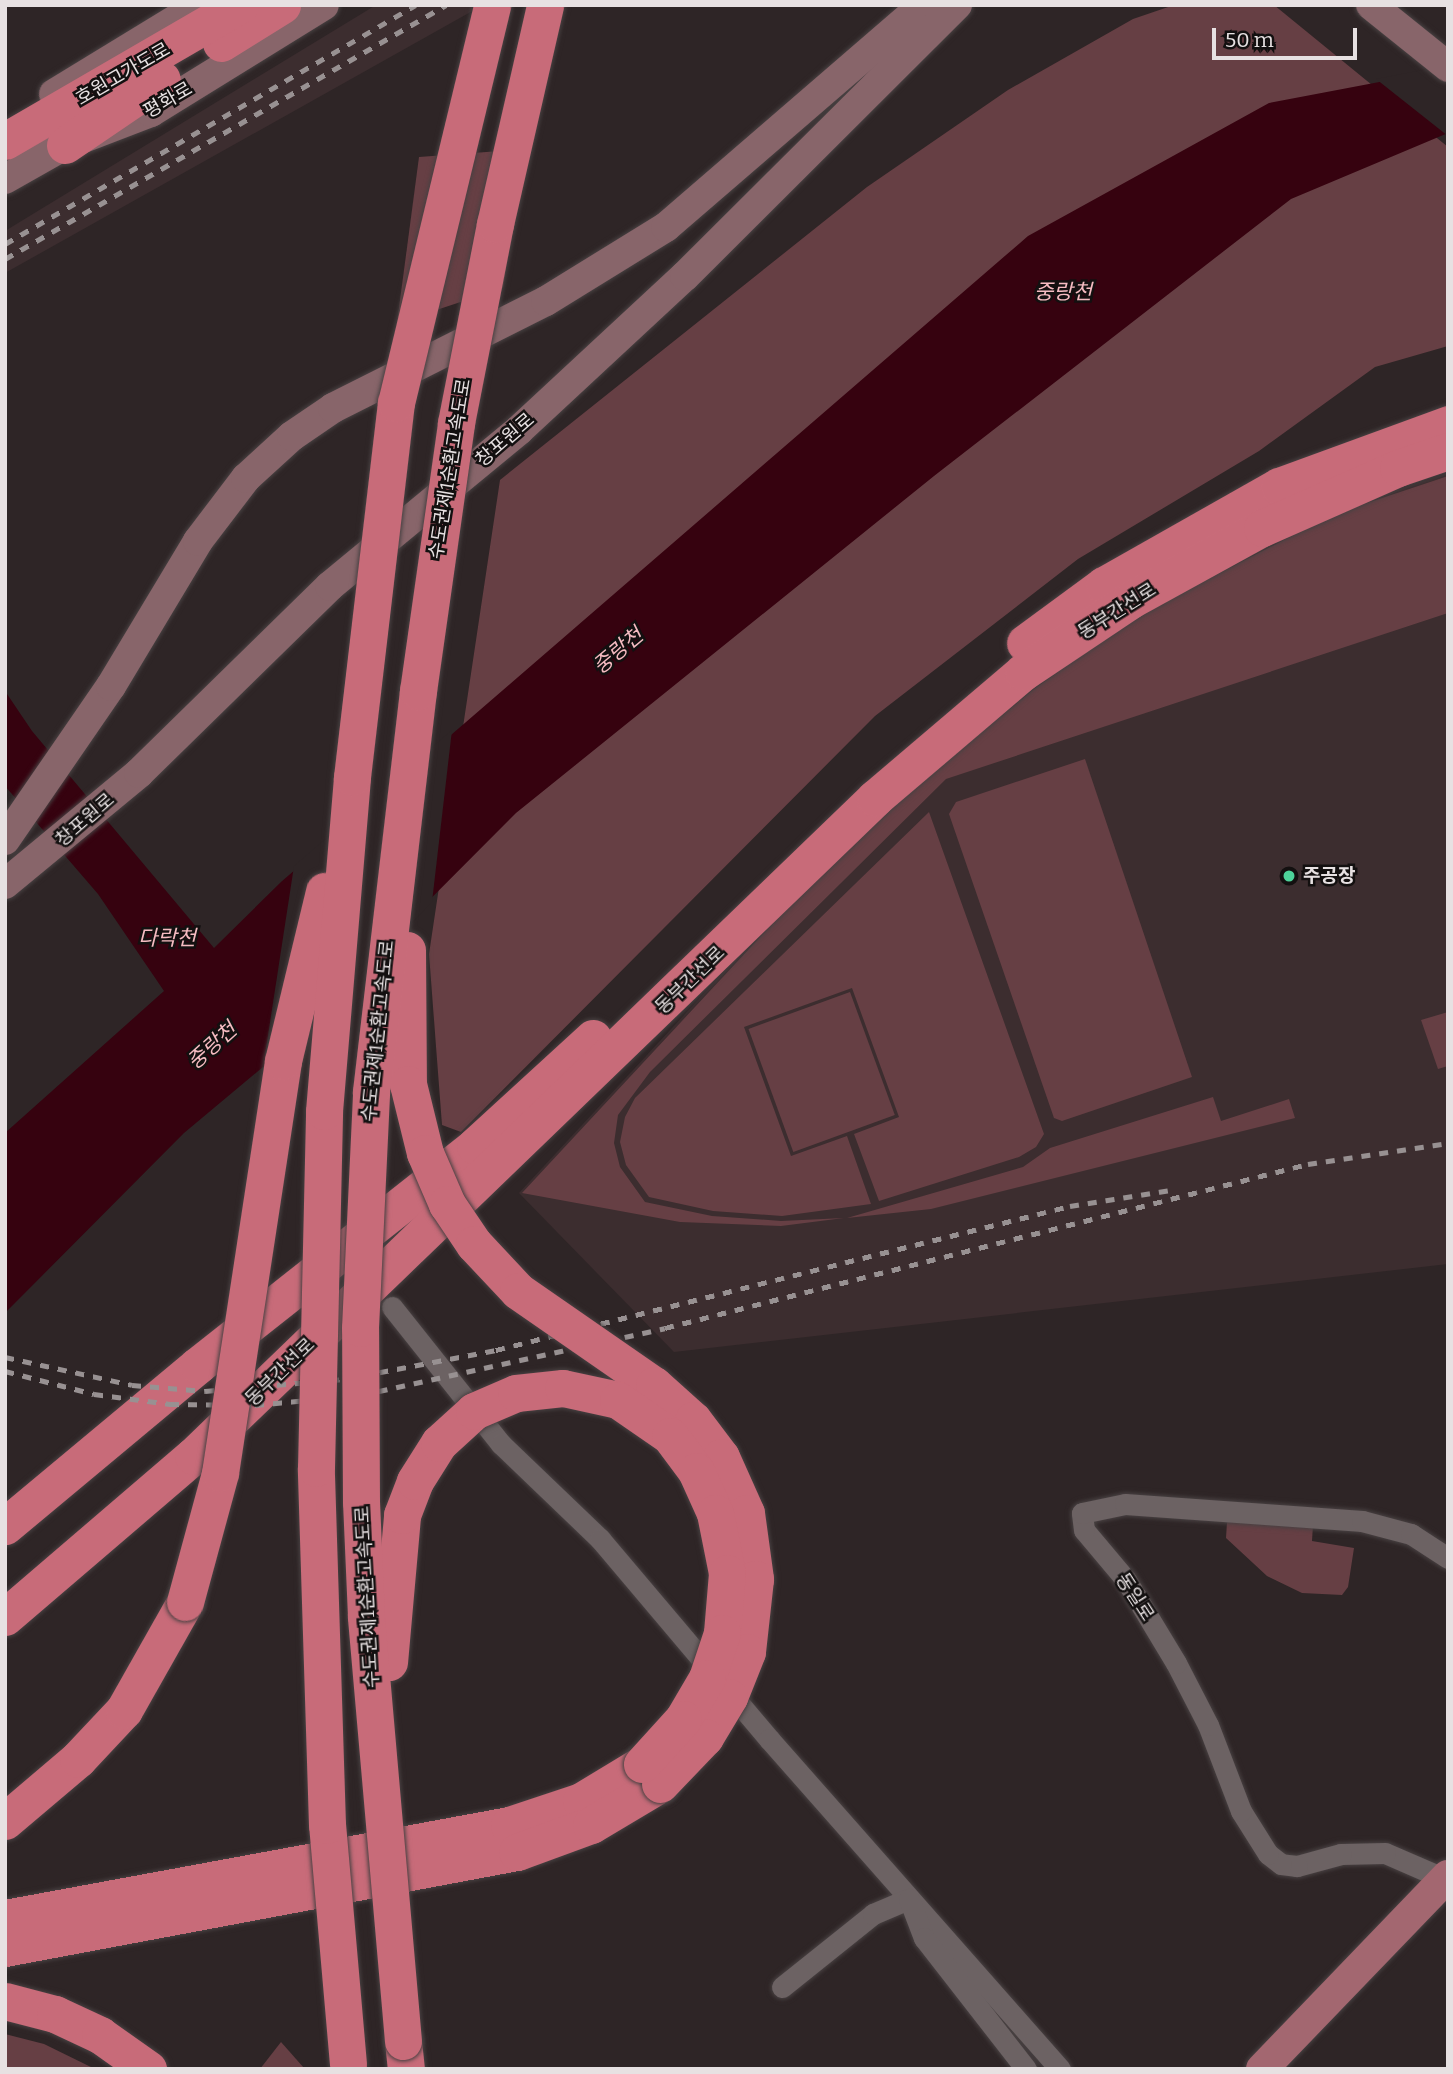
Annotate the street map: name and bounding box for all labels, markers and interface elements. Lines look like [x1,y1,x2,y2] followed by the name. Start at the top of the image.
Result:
[1215,14,1360,58] scale bar
[1225,27,1274,53] text: 50 m
[72,38,174,110] street label: 호원고가도로
[140,77,196,123] street label: 평화로
[1034,279,1092,305] water label: 중랑천
[424,377,476,561] street label: 수도권제1순환고속도로
[471,408,539,472] street label: 창포원로
[1074,578,1160,644] street label: 동부간선로
[588,623,648,679] water label: 중랑천
[51,788,119,852] street label: 창포원로
[1303,865,1355,887] place label: 주공장
[1281,868,1297,884] marker: 주공장
[138,925,196,951] water label: 다락천
[357,939,399,1123] street label: 수도권제1순환고속도로
[651,941,729,1019] street label: 동부간선로
[182,1017,242,1075] water label: 중랑천
[241,1333,319,1411] street label: 동부간선로
[351,1505,383,1689] street label: 수도권제1순환고속도로
[1111,1569,1159,1625] street label: 동일로

